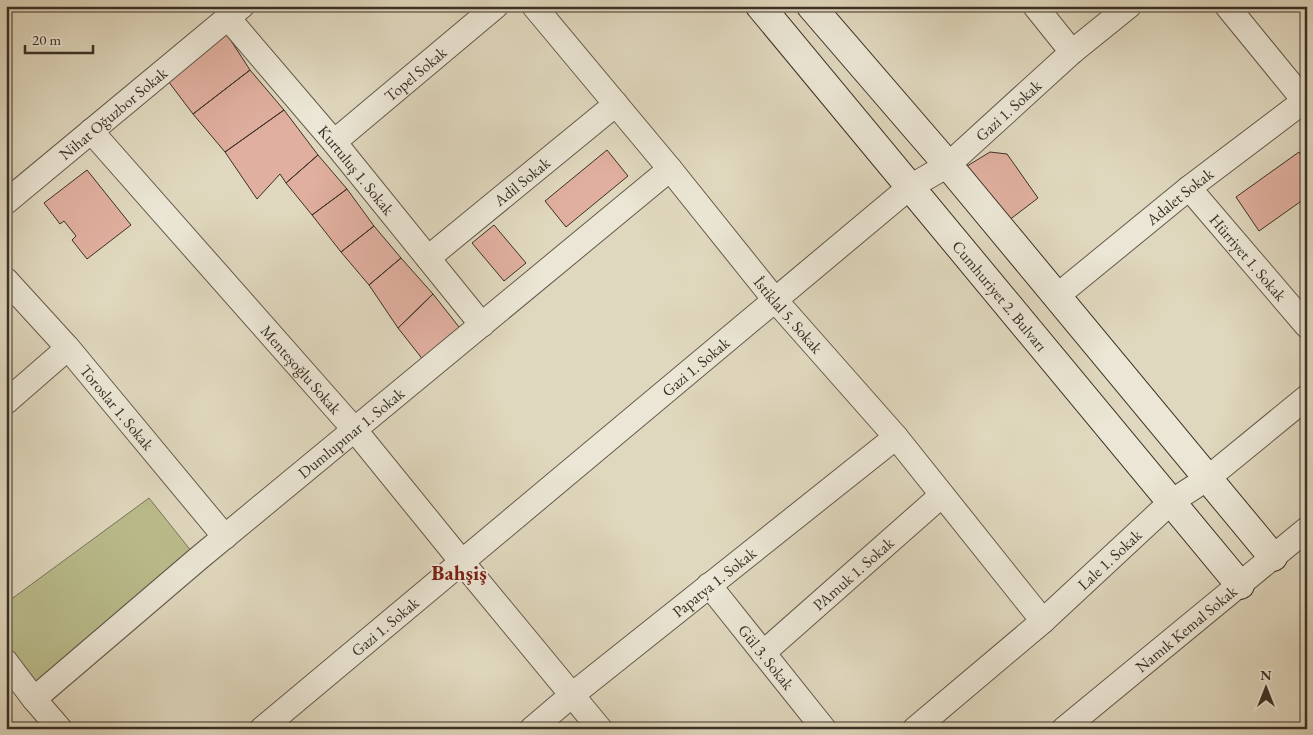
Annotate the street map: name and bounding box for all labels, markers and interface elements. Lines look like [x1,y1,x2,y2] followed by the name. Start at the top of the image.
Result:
[25,22,92,54] scale bar
[32,30,61,49] text: 20 m
[380,41,451,106] street label: Topel Sokak
[55,62,172,164] street label: Nihat Oğuzbor Sokak
[971,75,1046,146] street label: Gazi 1. Sokak
[314,121,400,220] street label: Kurtuluş 1. Sokak
[488,152,554,211] street label: Adil Sokak
[1141,163,1218,230] street label: Adalet Sokak
[1205,209,1292,306] street label: Hürriyet 1. Sokak
[948,236,1052,355] street label: Cumhuriyet 2. Bulvarı
[749,272,828,358] street label: İstiklal 5. Sokak
[256,320,347,419] street label: Menteşoğlu Sokak
[657,332,734,401] street label: Gazi 1. Sokak
[75,360,159,455] street label: Toroslar 1. Sokak
[293,382,409,483] street label: Dumlupınar 1. Sokak
[1073,524,1146,594] street label: Lale 1. Sokak
[808,532,898,615] street label: PAmuk 1. Sokak
[668,542,761,622] street label: Papatya 1. Sokak
[431,559,487,586] district label: Bahşiş
[1131,580,1242,677] street label: Namık Kemal Sokak
[347,592,423,661] street label: Gazi 1. Sokak
[734,620,799,694] street label: Gül 3. Sokak
[1240,662,1290,712] north arrow
[1260,666,1272,684] text: N

